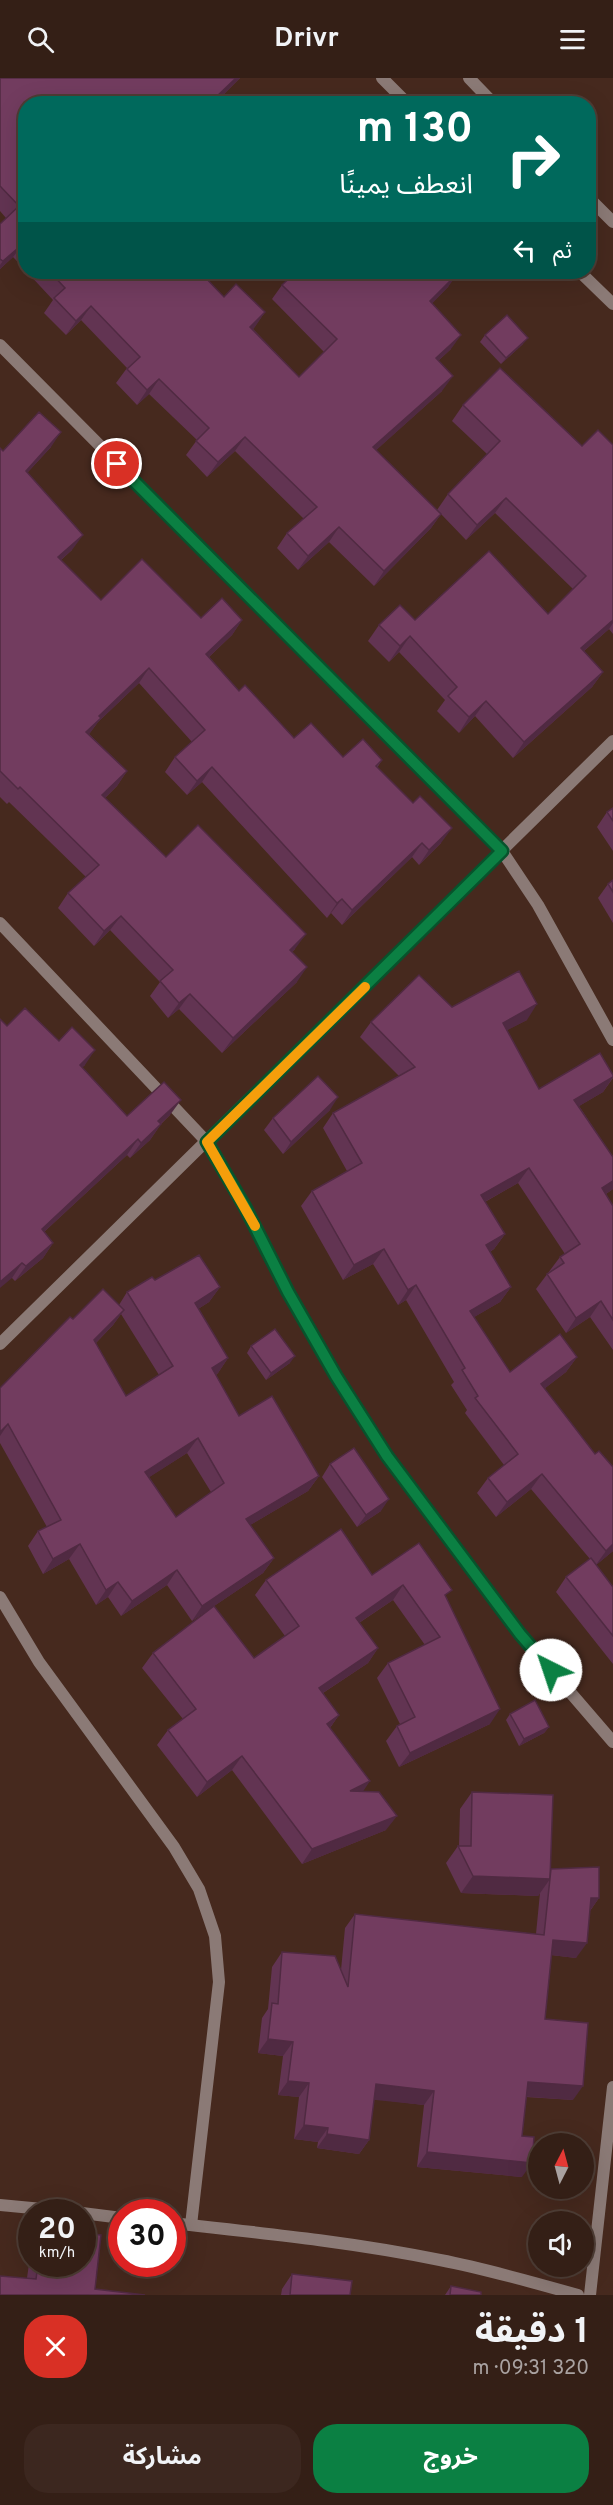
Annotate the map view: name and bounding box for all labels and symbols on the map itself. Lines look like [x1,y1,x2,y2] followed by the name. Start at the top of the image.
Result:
[91,438,142,489] pin
[519,1638,583,1702] position arrow
[528,2133,594,2199] north arrow
[108,2199,186,2277] speed limit sign: 30

